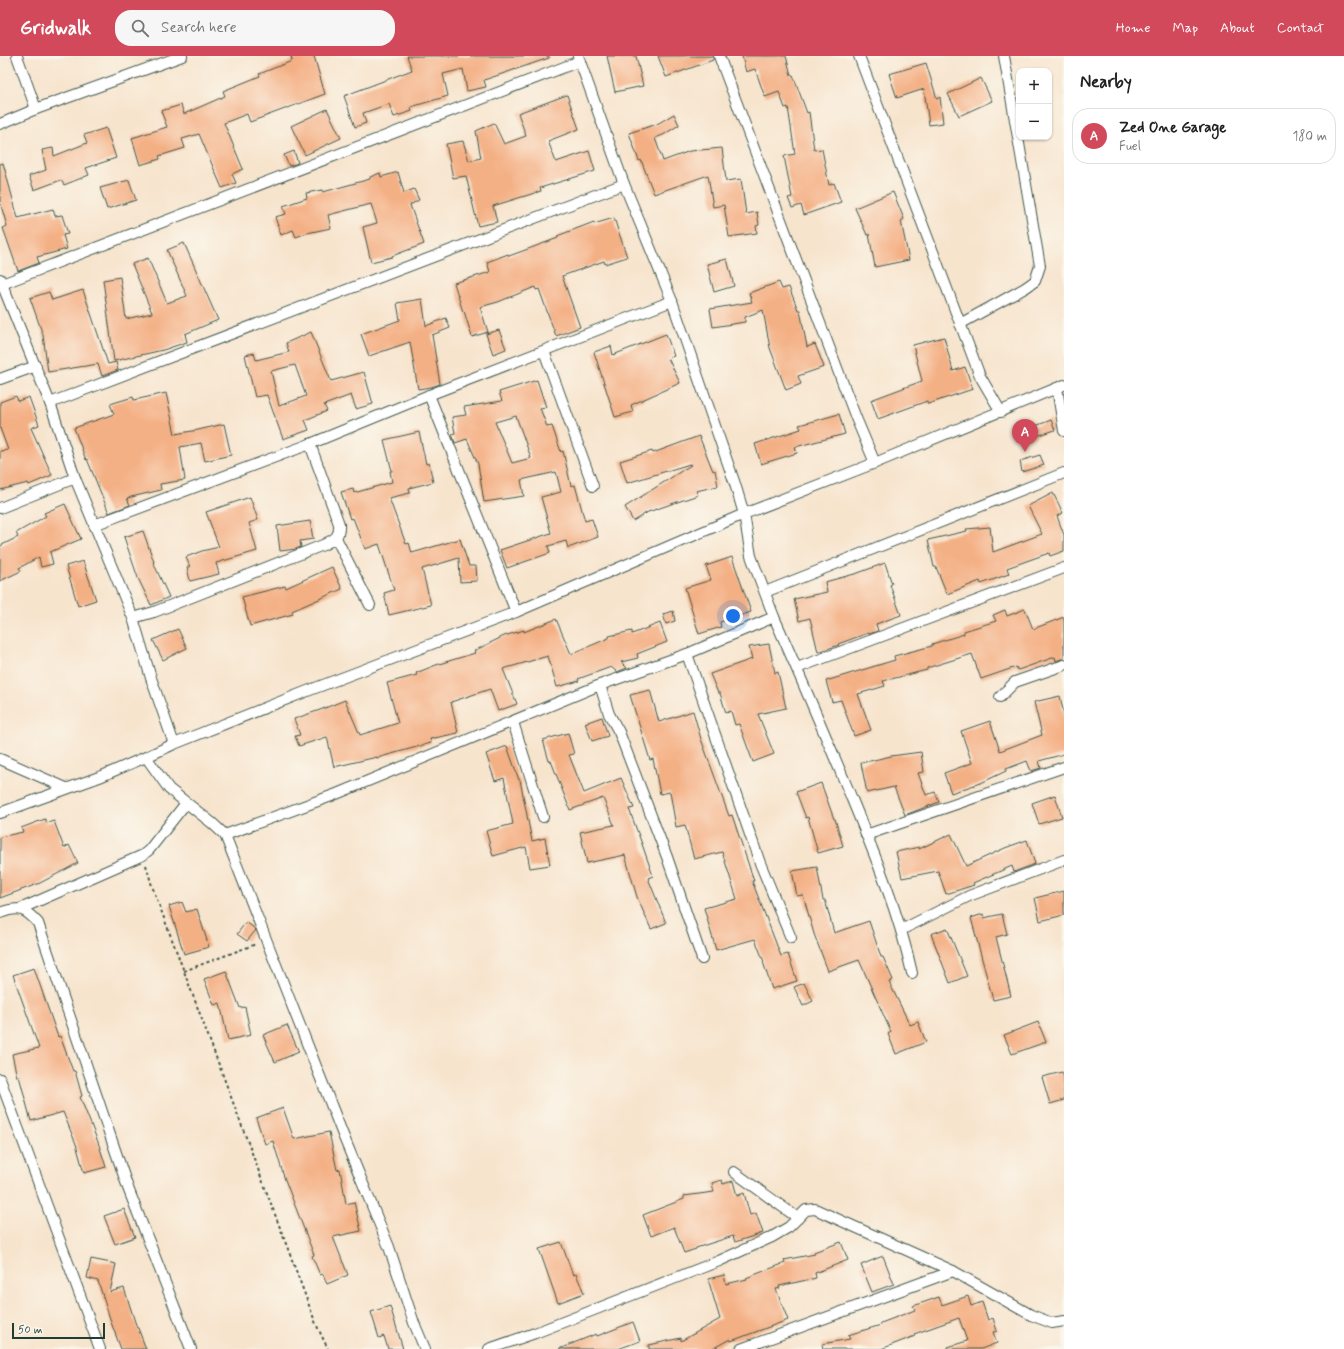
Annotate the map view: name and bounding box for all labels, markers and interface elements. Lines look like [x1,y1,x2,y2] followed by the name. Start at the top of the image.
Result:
[115,10,395,46] search box
[20,16,91,41] text: Gridwalk
[129,17,151,39] icon: search
[161,18,237,38] text: Search here
[1116,19,1150,37] text: Home
[1172,19,1198,37] text: Map
[1220,19,1255,37] text: About
[1277,19,1324,37] text: Contact
[1016,68,1052,140] map controls
[1016,68,1052,104] button: +
[1080,71,1132,93] text: Nearby
[1016,104,1052,140] button: −
[1119,118,1226,138] text: Zed One Garage
[1090,128,1098,145] text: A
[1292,128,1327,145] text: 180 m
[1119,138,1141,155] text: Fuel
[1012,419,1038,452] pin: A
[723,606,743,626] your location
[12,1321,105,1340] scale bar
[18,1323,43,1337] text: 50 m

